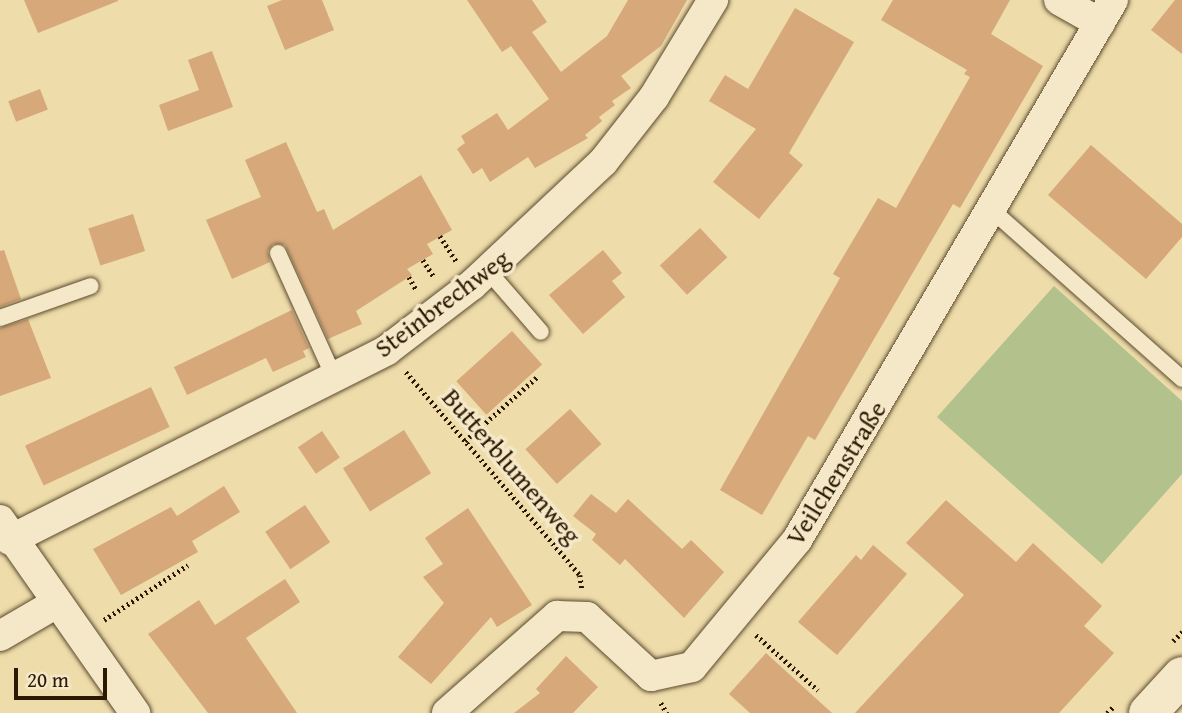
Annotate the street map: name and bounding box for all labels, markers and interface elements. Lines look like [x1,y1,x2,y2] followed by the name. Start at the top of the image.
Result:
[368,242,516,364] street label: Steinbrechweg
[436,382,588,550] street label: Butterblumenweg
[779,395,893,551] street label: Veilchenstraße
[18,654,110,698] scale bar
[27,664,69,695] text: 20 m

